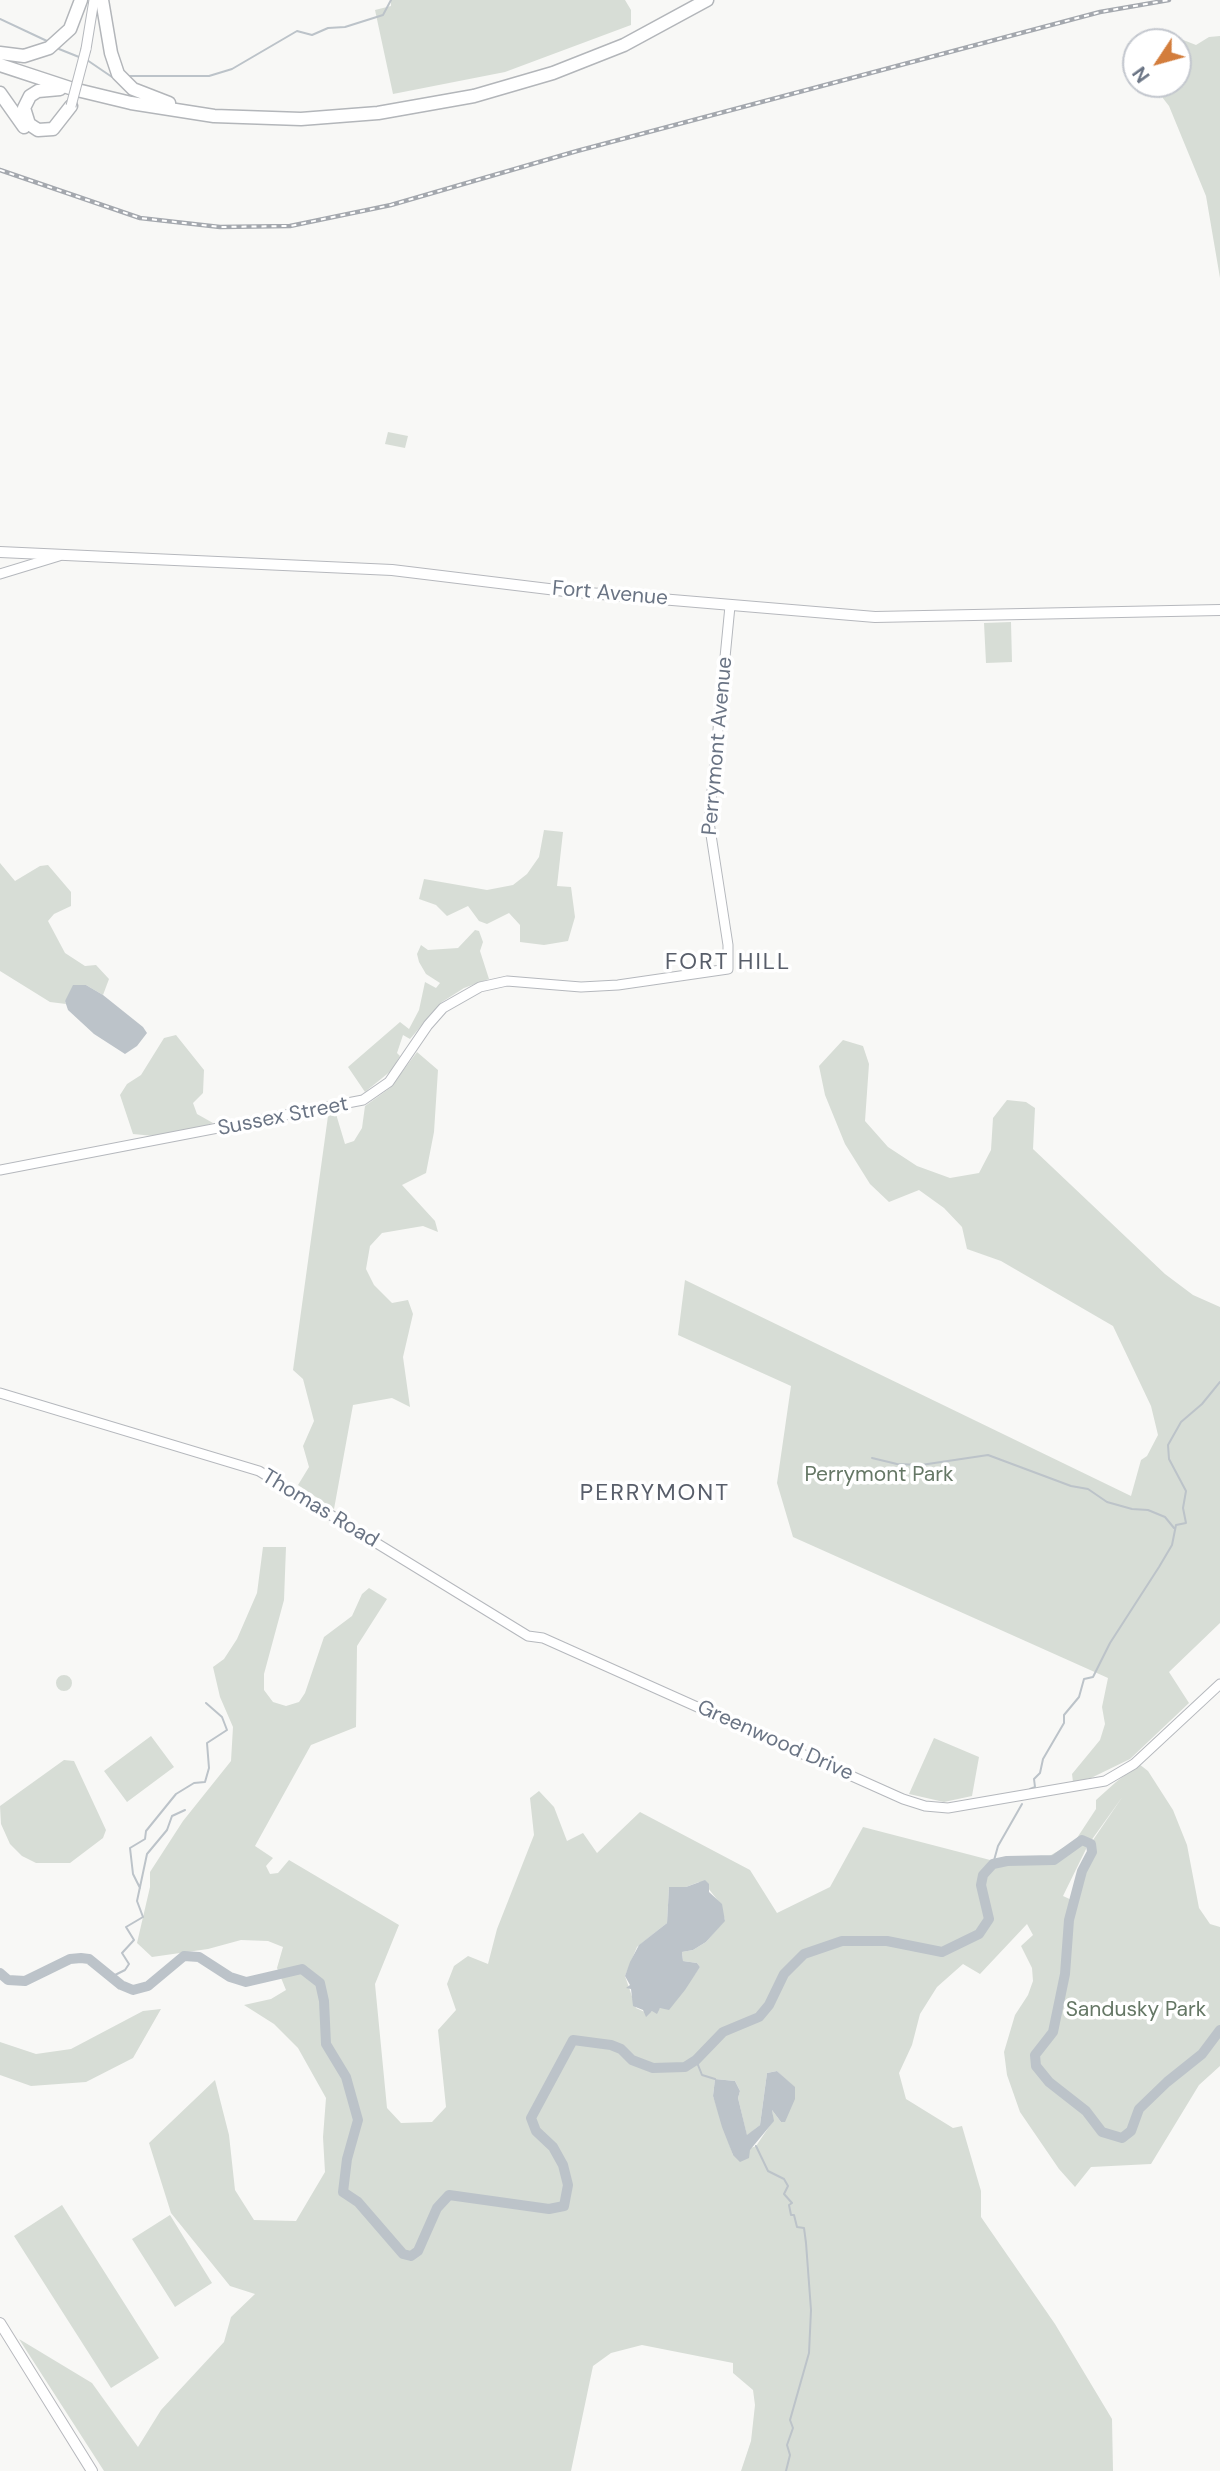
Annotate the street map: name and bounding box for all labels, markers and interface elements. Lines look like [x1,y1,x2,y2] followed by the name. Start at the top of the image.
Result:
[1122,28,1192,98] north arrow
[1127,62,1155,87] text: N
[551,576,669,612] street label: Fort Avenue
[698,656,738,836] street label: Perrymont Avenue
[666,949,790,977] district label: FORT HILL
[216,1092,350,1142] street label: Sussex Street
[804,1462,954,1488] park label: Perrymont Park
[257,1464,383,1554] street label: Thomas Road
[581,1480,729,1508] district label: PERRYMONT
[693,1695,857,1787] street label: Greenwood Drive
[1066,1997,1206,2023] park label: Sandusky Park

